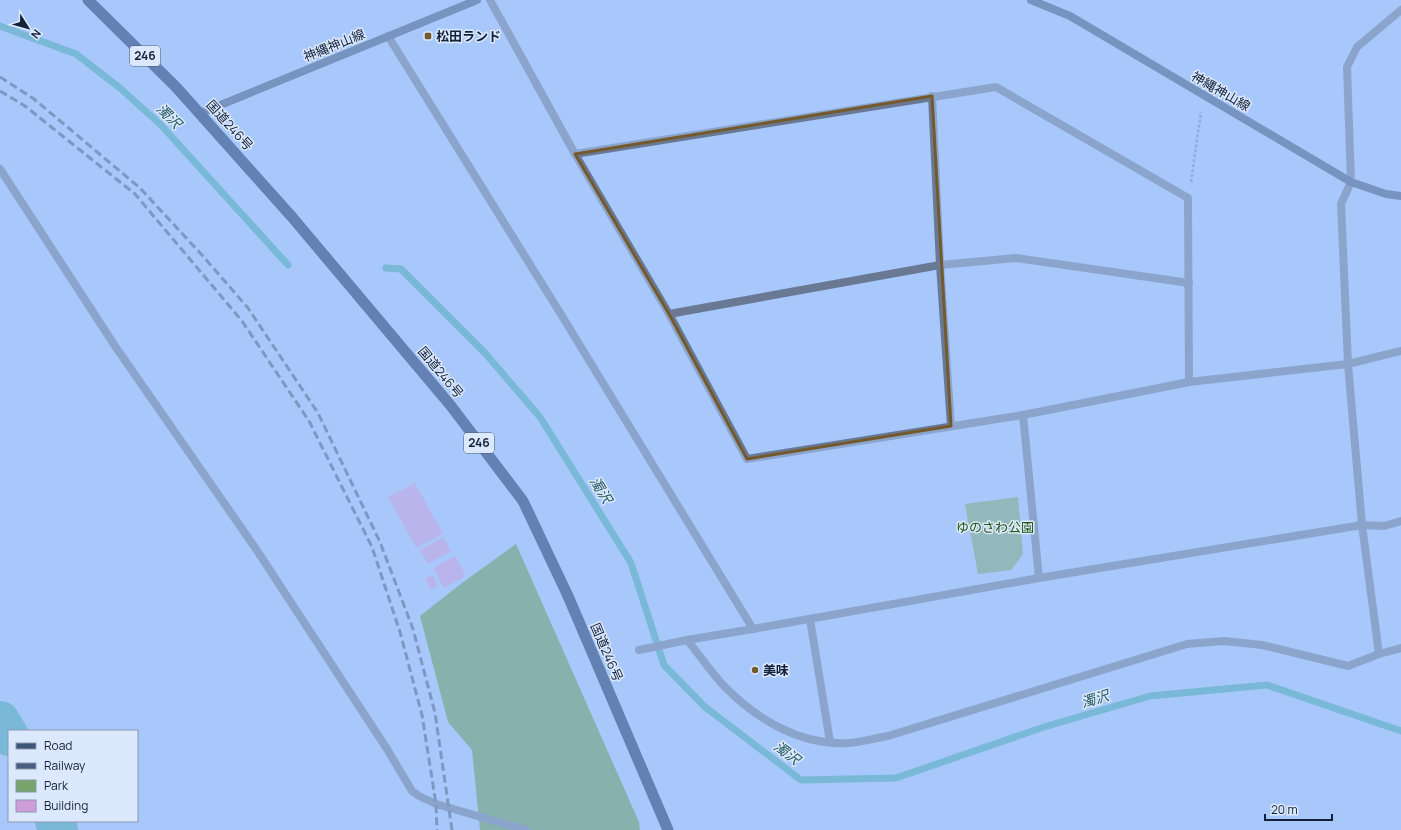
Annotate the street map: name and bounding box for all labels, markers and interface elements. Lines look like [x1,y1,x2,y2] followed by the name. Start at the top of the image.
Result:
[8,8,48,48] north arrow
[300,24,368,66] street label: 神縄神山線
[28,27,45,42] text: N
[436,27,501,45] place label: 松田ランド
[423,31,433,41] marker: 松田ランド
[130,46,160,66] road number: 246
[1188,67,1254,115] street label: 神縄神山線
[203,96,257,154] street label: 国道246号
[153,99,187,134] water label: 濁沢
[414,343,468,401] street label: 国道246号
[464,433,494,453] road number: 246
[586,473,618,508] water label: 濁沢
[956,518,1034,536] park label: ゆのさわ公園
[587,620,627,684] street label: 国道246号
[763,661,789,679] place label: 美味
[750,665,760,675] marker: 美味
[1079,685,1113,712] water label: 濁沢
[8,730,138,822] legend
[44,737,72,754] text: Road
[770,737,806,770] water label: 濁沢
[44,757,86,774] text: Railway
[44,777,69,794] text: Park
[1265,796,1332,822] scale bar
[44,797,88,814] text: Building
[1271,801,1298,818] text: 20 m

